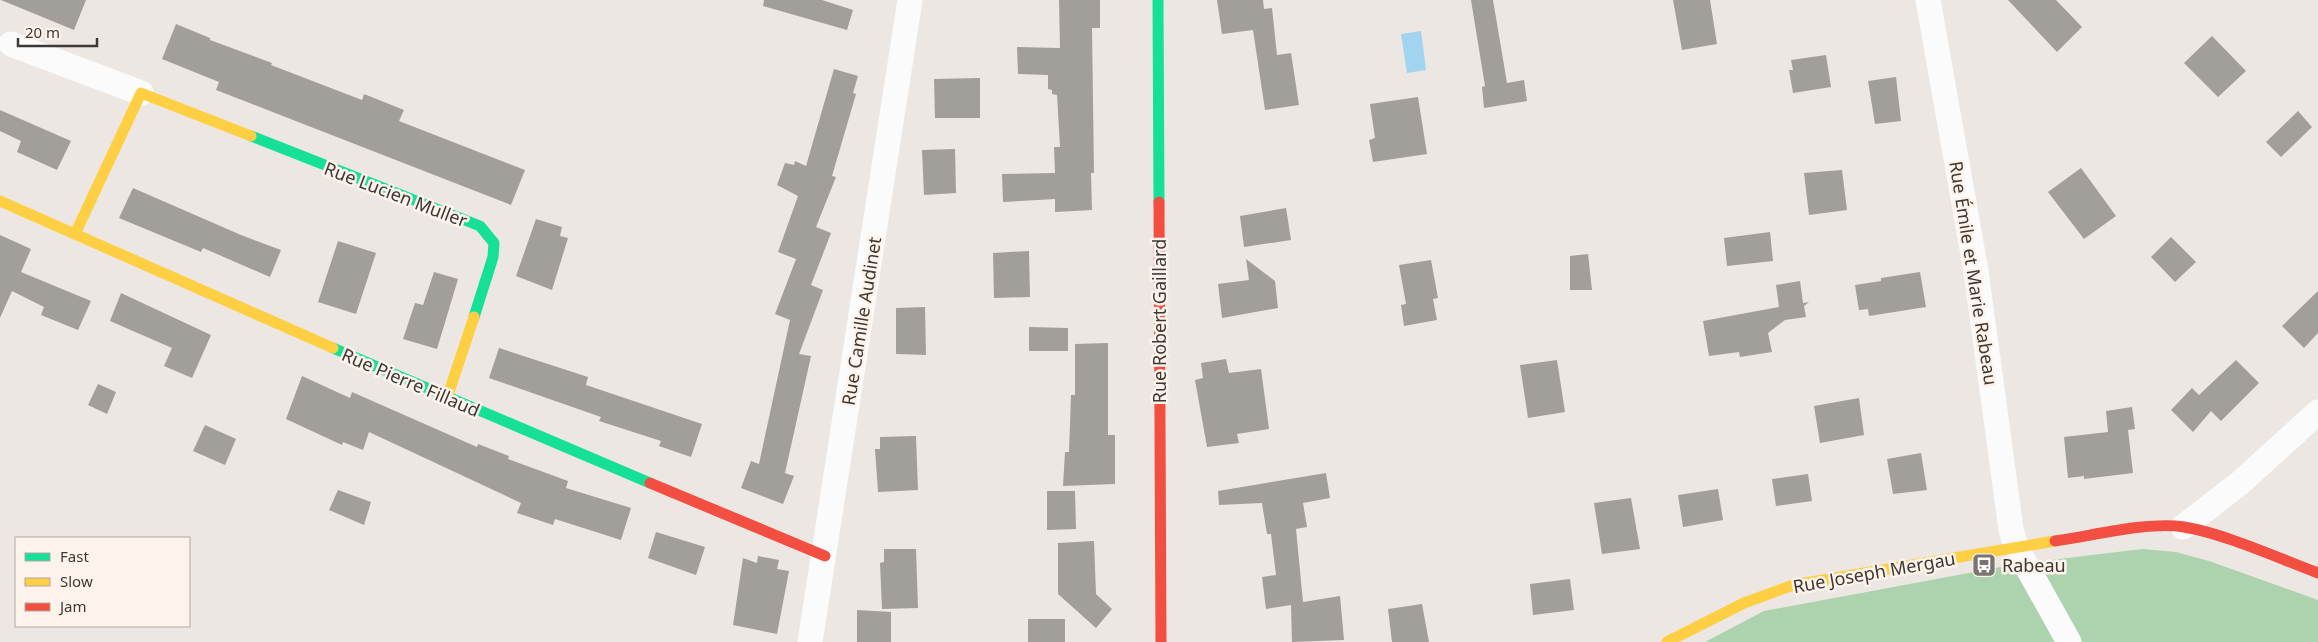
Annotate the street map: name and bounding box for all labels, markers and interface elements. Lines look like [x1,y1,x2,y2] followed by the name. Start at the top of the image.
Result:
[18,15,96,47] scale bar
[25,22,60,42] text: 20 m
[321,156,471,233] street label: Rue Lucien Muller
[1944,159,2004,387] street label: Rue Émile et Marie Rabeau
[836,235,886,407] street label: Rue Camille Audinet
[1147,239,1171,403] street label: Rue Robert Gaillard
[338,342,484,422] street label: Rue Pierre Fillaud
[15,537,190,627] legend
[60,546,89,566] text: Fast
[1791,546,1957,598] street label: Rue Joseph Mergau
[1971,552,1997,578] bus stop icon: Rabeau
[2002,553,2066,577] place label: Rabeau
[60,571,93,591] text: Slow
[58,596,87,616] text: Jam

